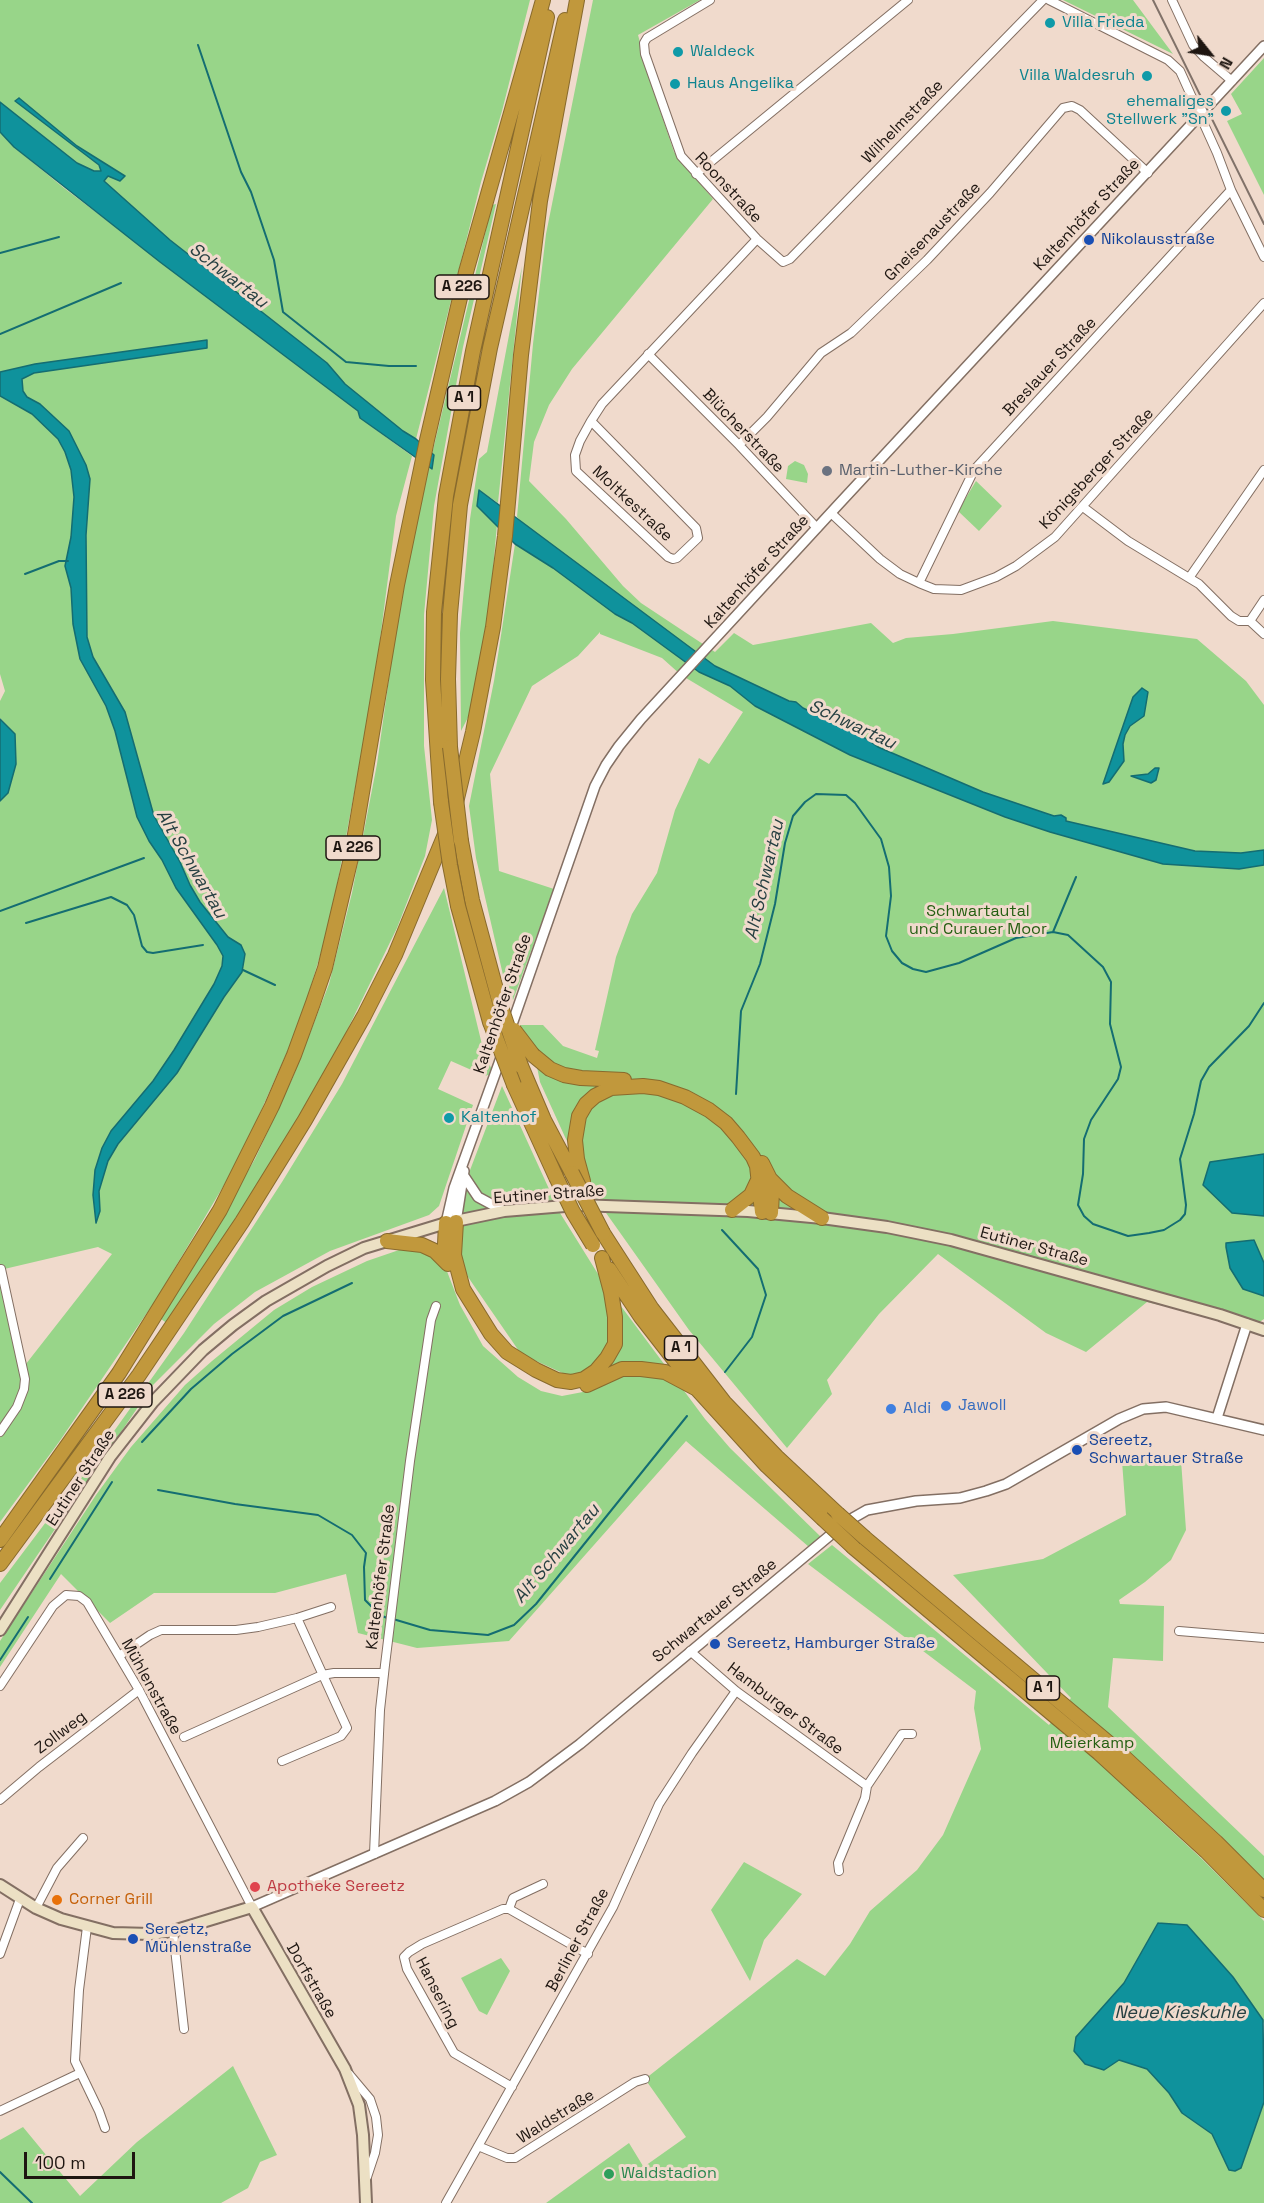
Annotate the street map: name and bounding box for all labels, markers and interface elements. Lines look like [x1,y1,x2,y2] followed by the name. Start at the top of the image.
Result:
[1062,13,1145,33] place label: Villa Frieda
[1043,16,1057,30] marker: Villa Frieda
[1180,24,1240,84] north arrow
[690,42,755,62] place label: Waldeck
[671,45,685,59] marker: Waldeck
[1214,53,1238,73] text: N
[1019,66,1135,86] place label: Villa Waldesruh
[1140,69,1154,83] marker: Villa Waldesruh
[687,74,794,94] place label: Haus Angelika
[858,76,948,168] street label: Wilhelmstraße
[668,77,682,91] marker: Haus Angelika
[1106,92,1214,130] place label: ehemaliges Stellwerk "Sn"
[1219,104,1233,118] marker: ehemaliges Stellwerk "Sn"
[690,149,766,227] street label: Roonstraße
[1030,155,1144,275] street label: Kaltenhöfer Straße
[881,178,985,286] street label: Gneisenaustraße
[1101,230,1215,250] place label: Nikolausstraße
[1082,233,1096,247] marker: Nikolausstraße
[185,239,271,313] water label: Schwartau
[435,275,489,299] road number: A 226
[999,314,1101,420] street label: Breslauer Straße
[698,385,788,477] street label: Blücherstraße
[448,386,480,410] road number: A 1
[1036,404,1158,534] street label: Königsberger Straße
[839,461,1003,481] place label: Martin-Luther-Kirche
[588,462,676,546] street label: Moltkestraße
[820,464,834,478] marker: Martin-Luther-Kirche
[701,511,813,633] street label: Kaltenhöfer Straße
[805,695,899,755] water label: Schwartau
[151,806,231,922] water label: Alt Schwartau
[741,818,789,942] water label: Alt Schwartau
[326,836,380,860] road number: A 226
[909,902,1047,940] park label: Schwartautal und Curauer Moor
[470,932,536,1076] street label: Kaltenhöfer Straße
[461,1108,537,1128] place label: Kaltenhof
[442,1111,456,1125] marker: Kaltenhof
[493,1182,605,1208] street label: Eutiner Straße
[978,1223,1090,1271] street label: Eutiner Straße
[664,1336,698,1360] road number: A 1
[98,1383,152,1407] road number: A 226
[958,1396,1007,1416] place label: Jawoll
[903,1399,931,1419] place label: Aldi
[939,1399,953,1413] marker: Jawoll
[884,1402,898,1416] marker: Aldi
[43,1426,119,1530] street label: Eutiner Straße
[1089,1431,1243,1469] place label: Sereetz, Schwartauer Straße
[1070,1443,1084,1457] marker: Sereetz, Schwartauer Straße
[509,1500,605,1608] water label: Alt Schwartau
[363,1503,399,1651] street label: Kaltenhöfer Straße
[649,1555,781,1667] street label: Schwartauer Straße
[727,1634,935,1654] place label: Sereetz, Hamburger Straße
[117,1636,185,1738] street label: Mühlenstraße
[708,1637,722,1651] marker: Sereetz, Hamburger Straße
[723,1659,847,1759] street label: Hamburger Straße
[1026,1676,1060,1700] road number: A 1
[32,1708,90,1758] street label: Zollweg
[1050,1734,1134,1754] park label: Meierkamp
[267,1877,405,1897] place label: Apotheke Sereetz
[248,1880,262,1894] marker: Apotheke Sereetz
[543,1885,613,1995] street label: Berliner Straße
[69,1890,153,1910] place label: Corner Grill
[50,1893,64,1907] marker: Corner Grill
[145,1920,252,1958] place label: Sereetz, Mühlenstraße
[126,1932,140,1946] marker: Sereetz, Mühlenstraße
[282,1940,340,2022] street label: Dorfstraße
[411,1954,463,2032] street label: Hansering
[1114,2002,1246,2024] water label: Neue Kieskuhle
[514,2086,598,2148] street label: Waldstraße
[27,2140,138,2178] scale bar
[35,2151,86,2174] text: 100 m
[621,2164,717,2184] place label: Waldstadion
[602,2167,616,2181] marker: Waldstadion

